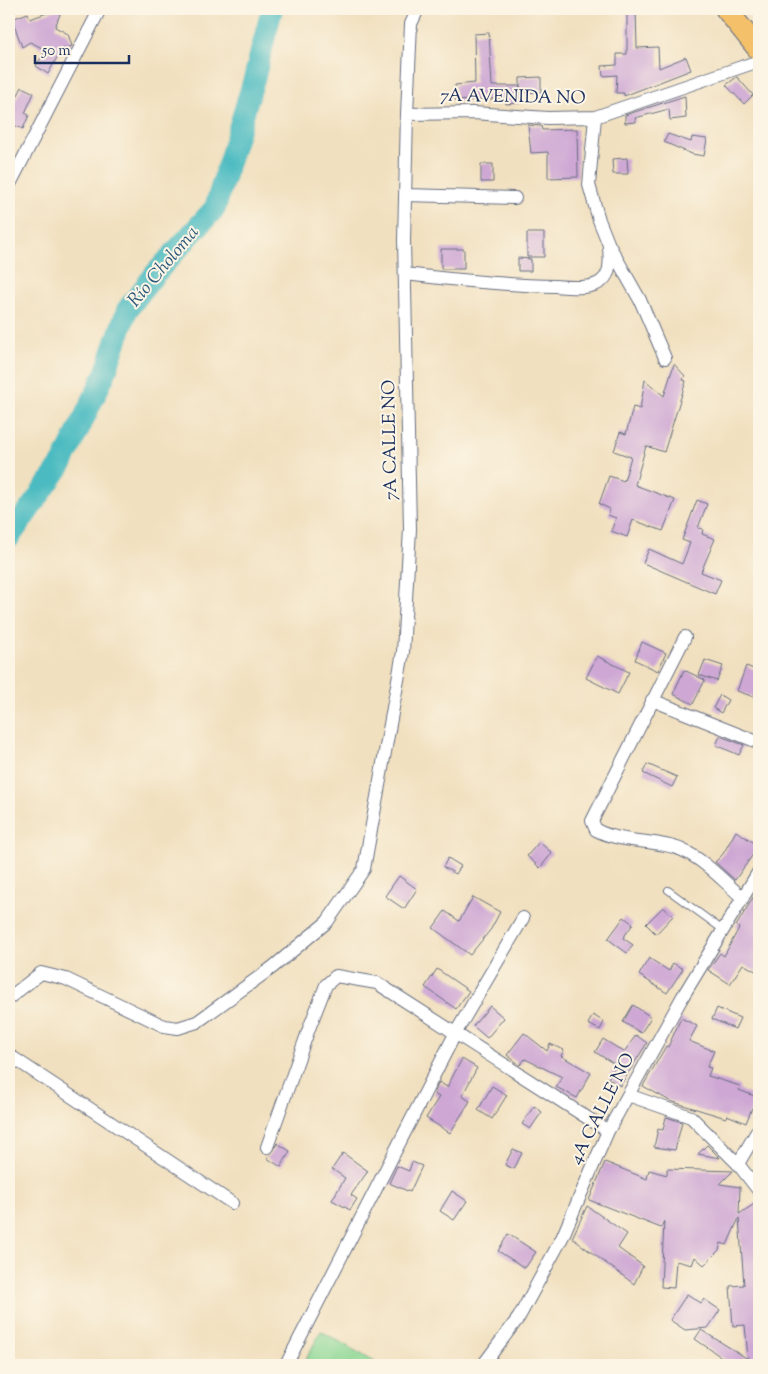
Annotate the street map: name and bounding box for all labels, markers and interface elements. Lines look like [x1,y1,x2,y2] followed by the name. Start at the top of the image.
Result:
[35,32,129,64] scale bar
[41,41,71,62] text: 50 m
[440,84,586,112] street label: 7A AVENIDA NO
[122,220,206,313] water label: Río Choloma
[377,379,405,501] street label: 7A CALLE NO
[564,1049,642,1169] street label: 4A CALLE NO

